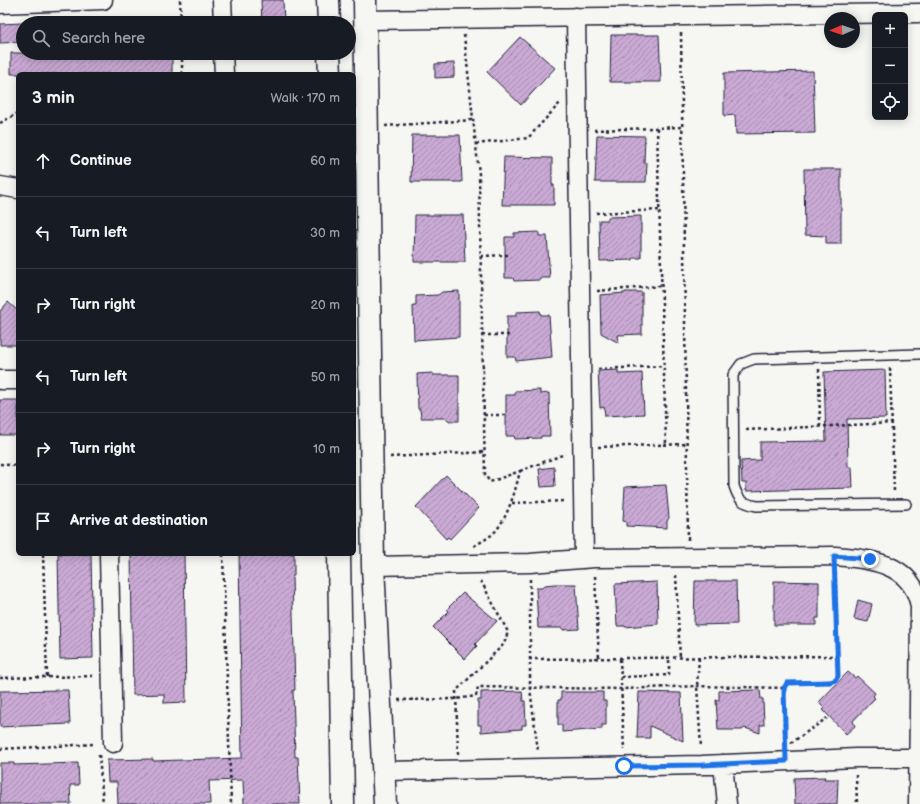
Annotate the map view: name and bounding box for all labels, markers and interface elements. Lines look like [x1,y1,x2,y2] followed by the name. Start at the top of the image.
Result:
[824,12,860,48] north arrow
[872,12,908,120] map controls
[872,12,908,48] button: +
[16,16,356,60] search box
[30,27,52,49] icon: search
[62,29,145,48] text: Search here
[872,48,908,84] button: −
[872,84,908,120] button: locate
[32,88,75,108] text: 3 min
[270,90,340,106] text: Walk · 170 m
[32,150,54,172] icon: ahead
[70,151,132,170] text: Continue
[310,153,340,169] text: 60 m
[32,222,54,244] icon: left
[70,223,127,242] text: Turn left
[310,225,340,241] text: 30 m
[32,294,54,316] icon: right
[70,295,135,314] text: Turn right
[310,297,340,313] text: 20 m
[32,366,54,388] icon: left
[70,367,127,386] text: Turn left
[311,369,340,385] text: 50 m
[32,438,54,460] icon: right
[70,439,135,458] text: Turn right
[313,441,340,457] text: 10 m
[32,510,54,532] icon: arrive
[70,511,208,530] text: Arrive at destination
[861,550,879,568] route end
[615,757,633,775] route start

